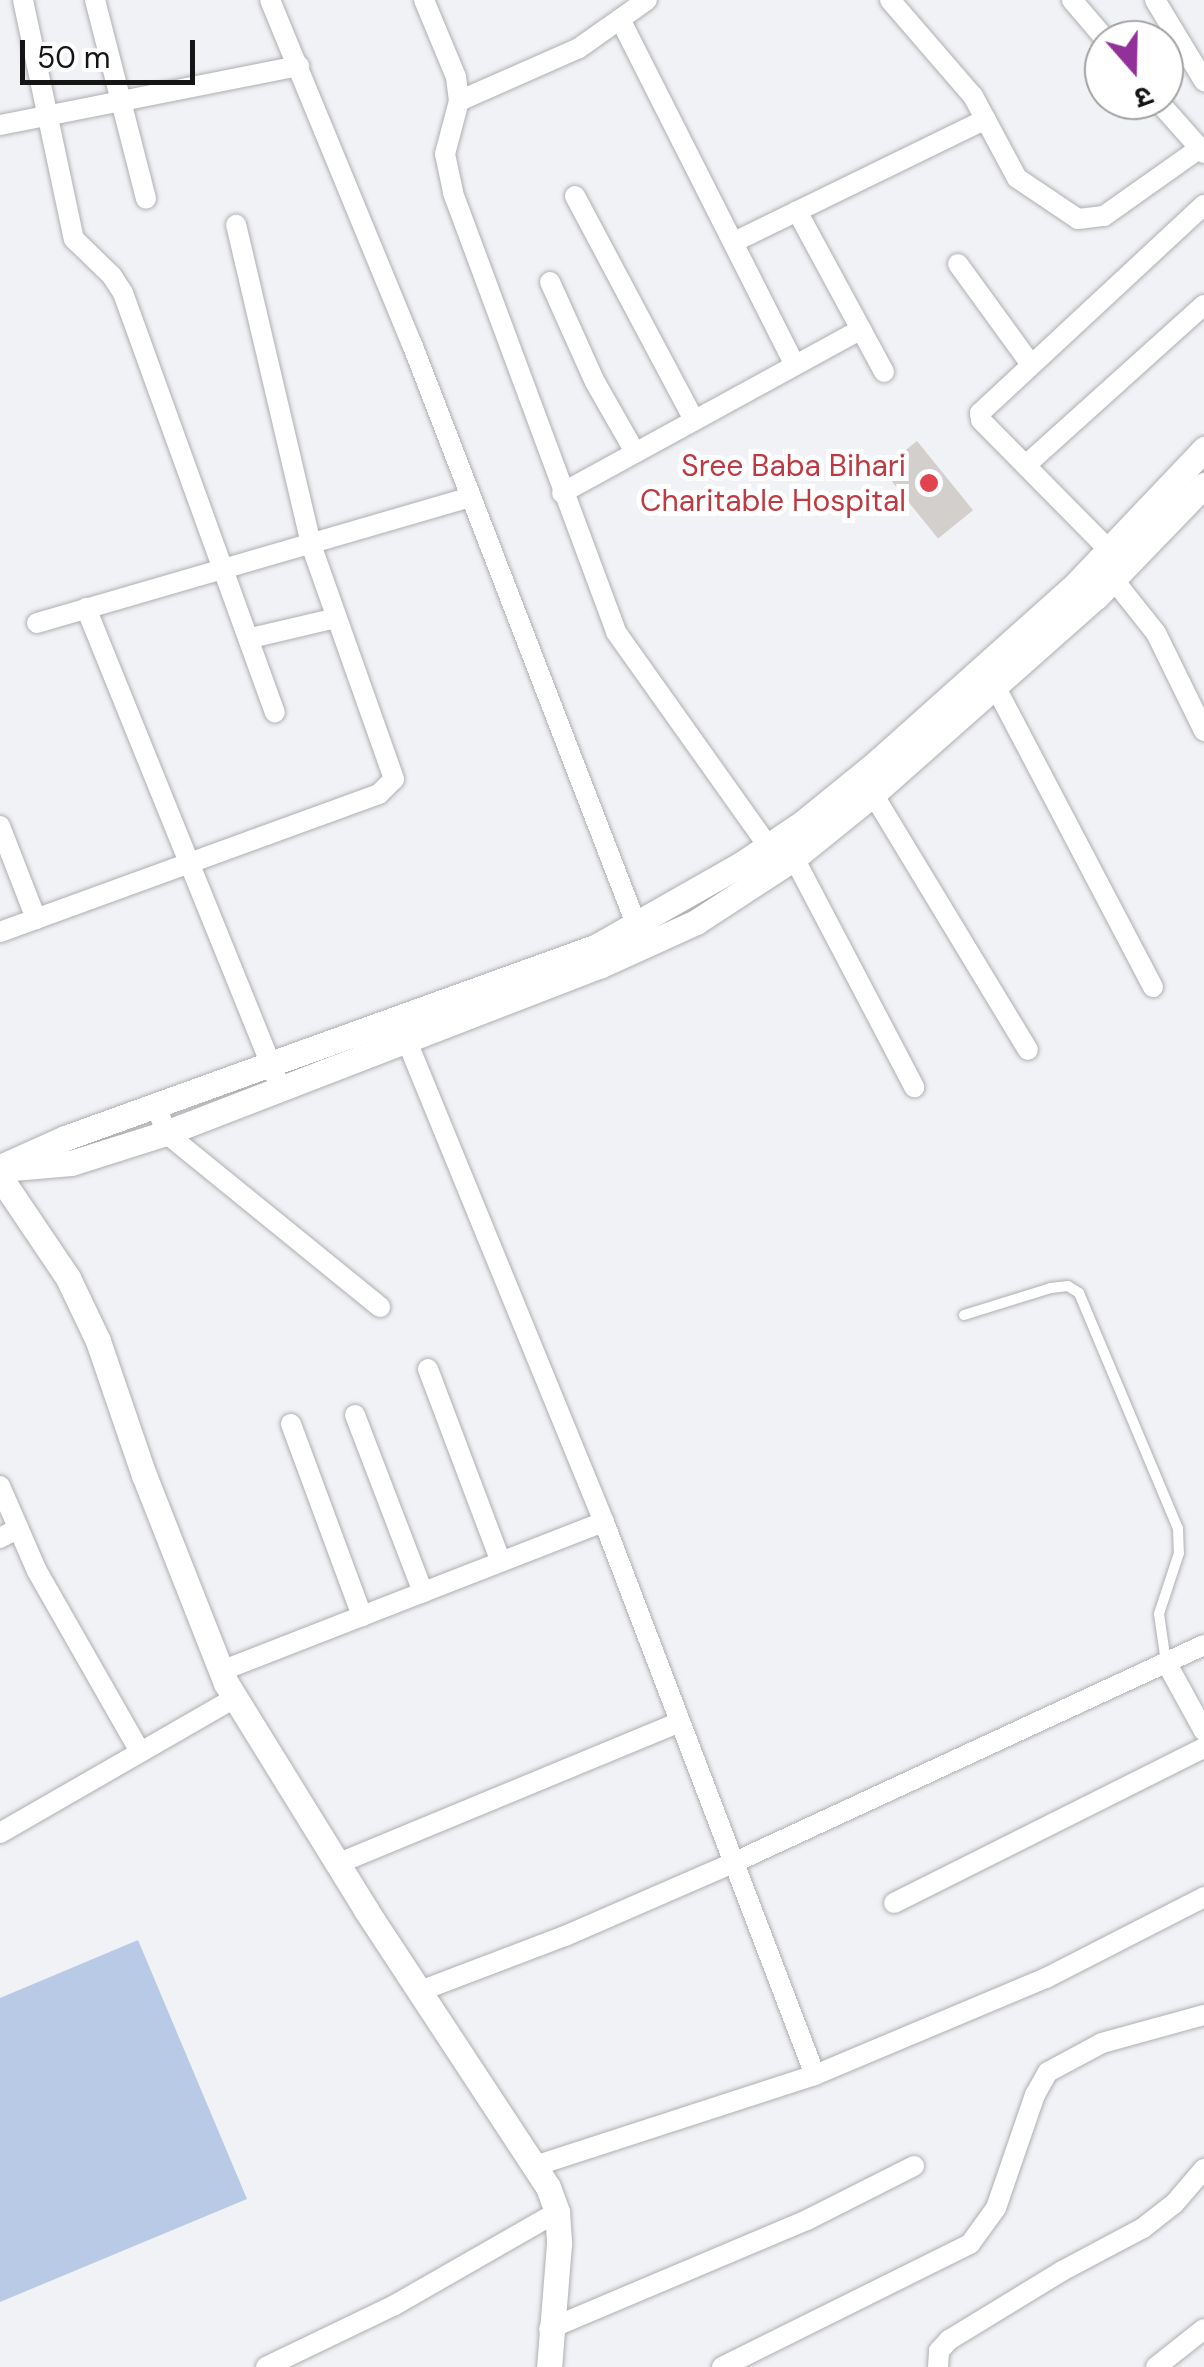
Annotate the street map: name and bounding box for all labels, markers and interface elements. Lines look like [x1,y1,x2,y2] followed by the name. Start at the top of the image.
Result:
[25,20,200,82] scale bar
[1084,20,1184,120] north arrow
[37,38,111,77] text: 50 m
[1130,77,1158,117] text: उ
[640,448,906,518] place label: Sree Baba Bihari Charitable Hospital
[916,470,942,496] marker: Sree Baba Bihari Charitable Hospital

